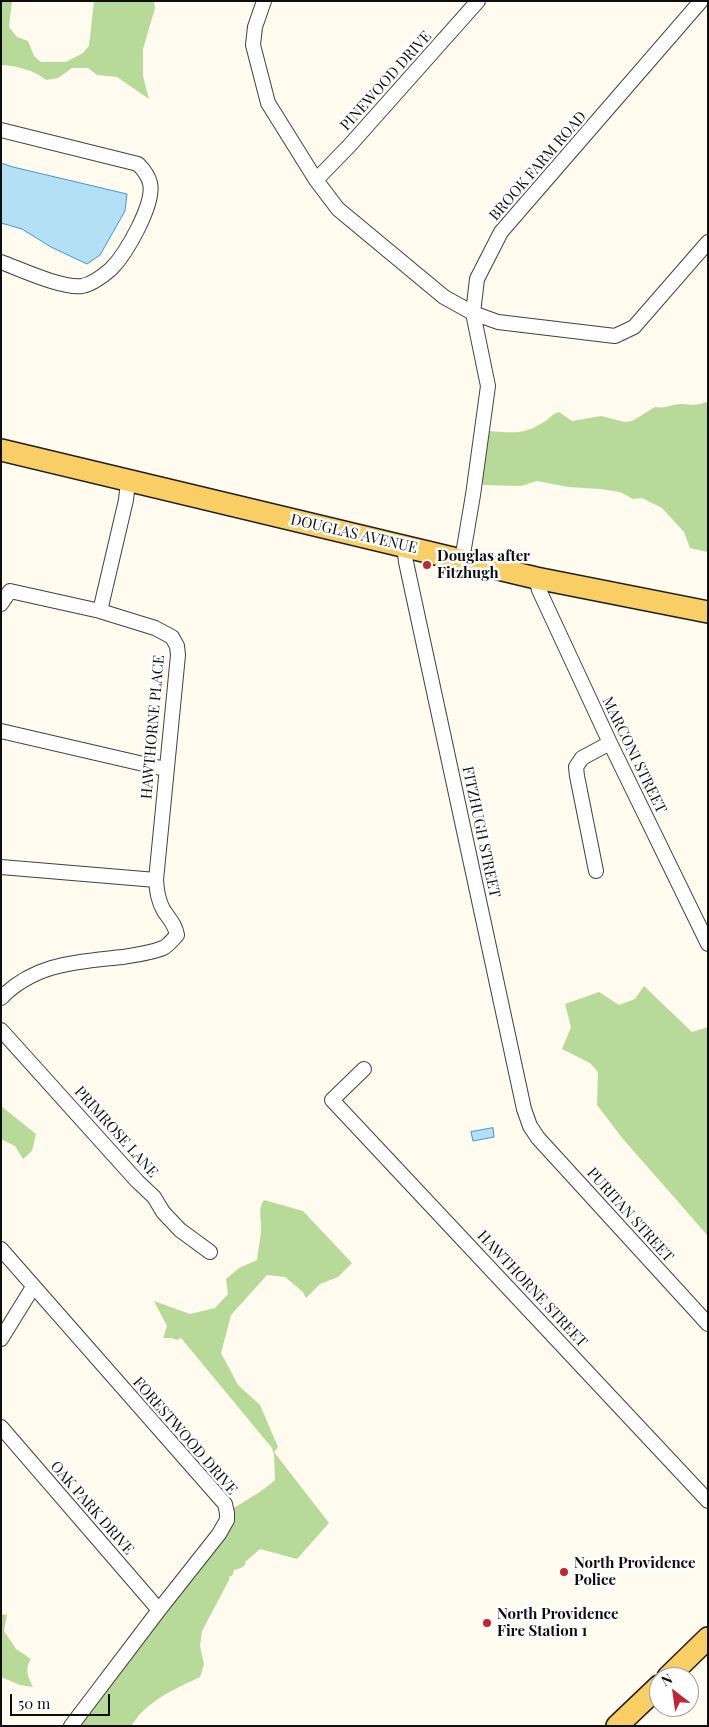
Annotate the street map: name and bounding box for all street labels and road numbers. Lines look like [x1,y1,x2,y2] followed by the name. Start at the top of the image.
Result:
[337,28,435,134] street label: PINEWOOD DRIVE
[486,108,590,224] street label: BROOK FARM ROAD
[289,511,419,557] street label: DOUGLAS AVENUE
[138,654,168,800] street label: HAWTHORNE PLACE
[598,694,670,816] street label: MARCONI STREET
[458,765,504,899] street label: FITZHUGH STREET
[70,1083,162,1181] street label: PRIMROSE LANE
[583,1164,677,1266] street label: PURITAN STREET
[473,1227,591,1351] street label: HAWTHORNE STREET
[129,1374,241,1498] street label: FORESTWOOD DRIVE
[46,1457,138,1559] street label: OAK PARK DRIVE

